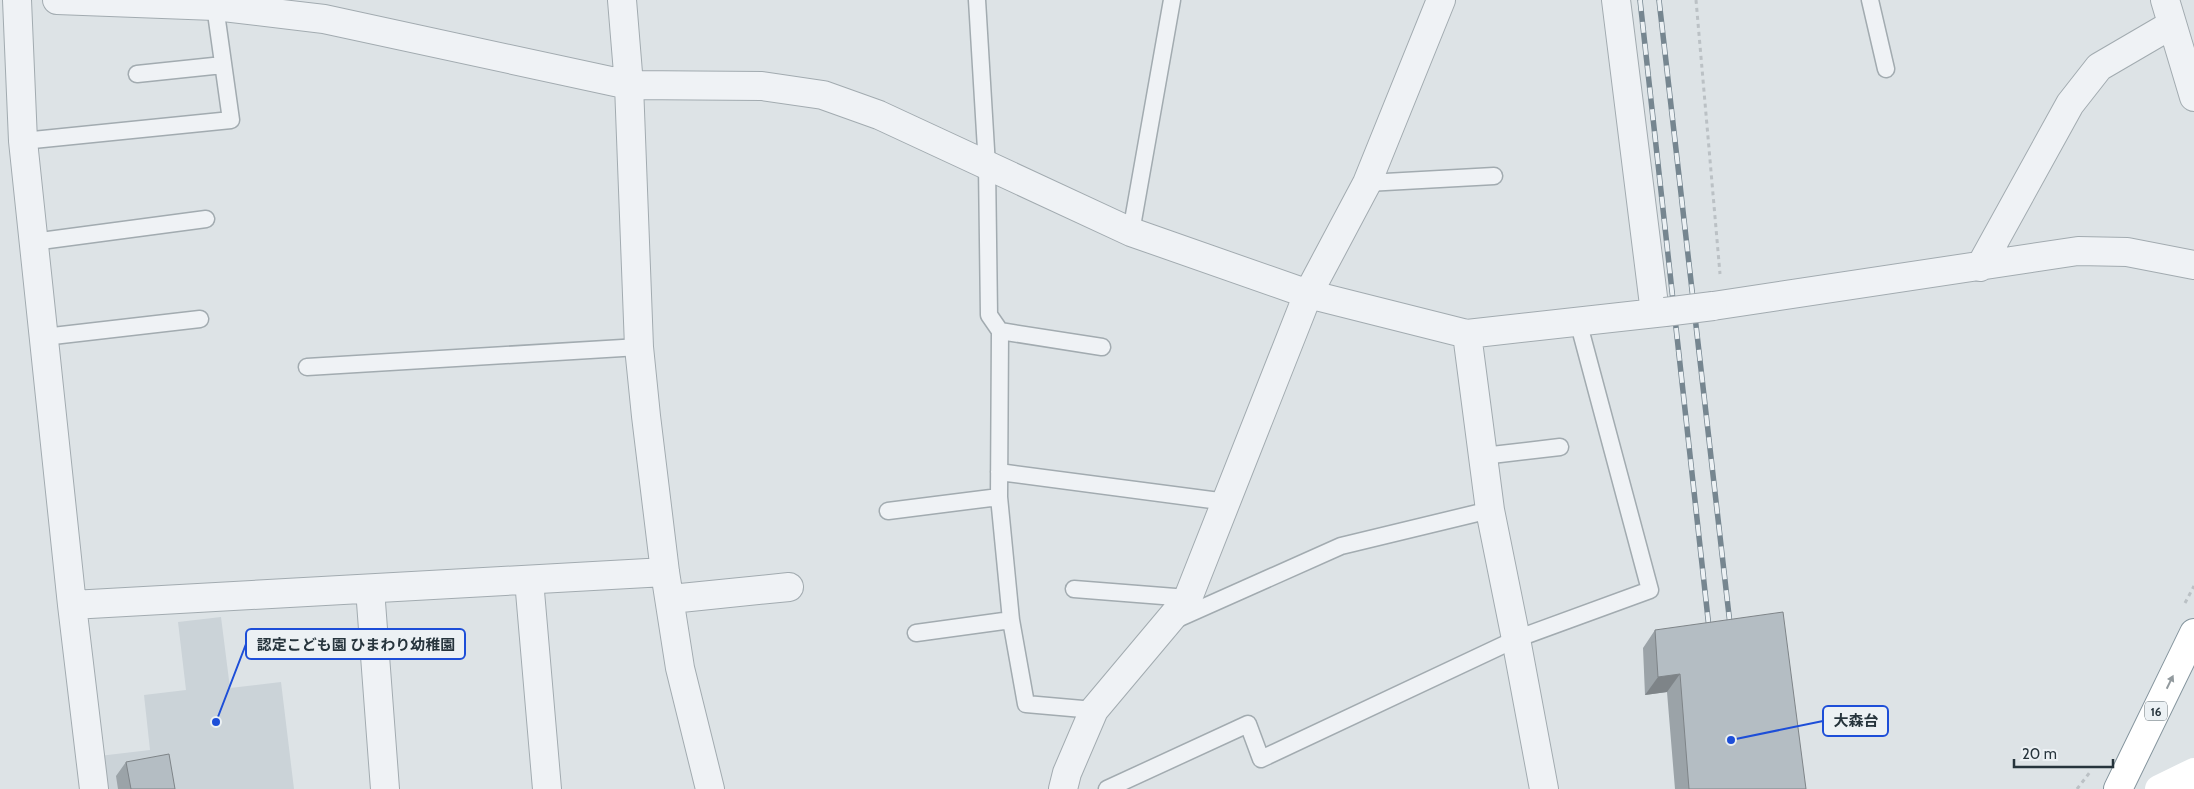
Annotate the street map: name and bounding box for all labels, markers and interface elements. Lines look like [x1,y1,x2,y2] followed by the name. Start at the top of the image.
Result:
[246,629,465,659] callout: 認定こども園 ひまわり幼稚園
[257,636,455,654] text: 認定こども園 ひまわり幼稚園
[2166,675,2174,689] one-way arrow
[2145,701,2167,720] road number: 16
[1823,706,1888,736] callout: 大森台
[1833,712,1879,730] text: 大森台
[2014,736,2113,768] scale bar
[2022,745,2057,763] text: 20 m

